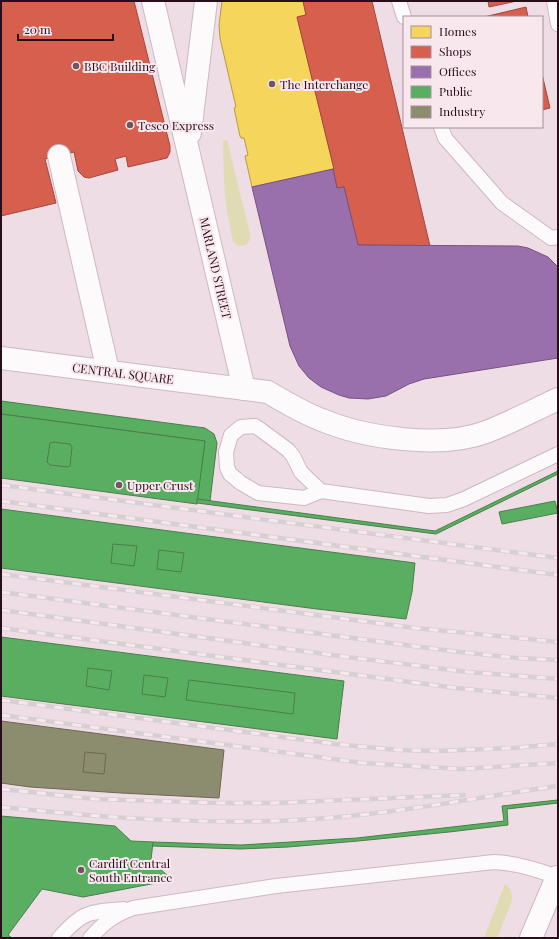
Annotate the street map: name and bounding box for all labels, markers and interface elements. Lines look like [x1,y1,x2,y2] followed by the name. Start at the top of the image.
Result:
[18,16,113,42] scale bar
[403,16,543,128] legend
[24,21,51,37] text: 20 m
[439,23,477,39] text: Homes
[439,43,471,59] text: Shops
[84,58,156,74] place label: BBC Building
[71,61,81,71] marker: BBC Building
[439,63,476,79] text: Offices
[280,76,368,92] place label: The Interchange
[267,79,277,89] marker: The Interchange
[439,83,473,99] text: Public
[439,103,485,119] text: Industry
[138,117,214,133] place label: Tesco Express
[125,120,135,130] marker: Tesco Express
[197,216,236,321] street label: MARLAND STREET
[71,359,175,387] street label: CENTRAL SQUARE
[127,477,194,493] place label: Upper Crust
[114,480,124,490] marker: Upper Crust
[89,855,172,885] place label: Cardiff Central South Entrance
[76,865,86,875] marker: Cardiff Central South Entrance

